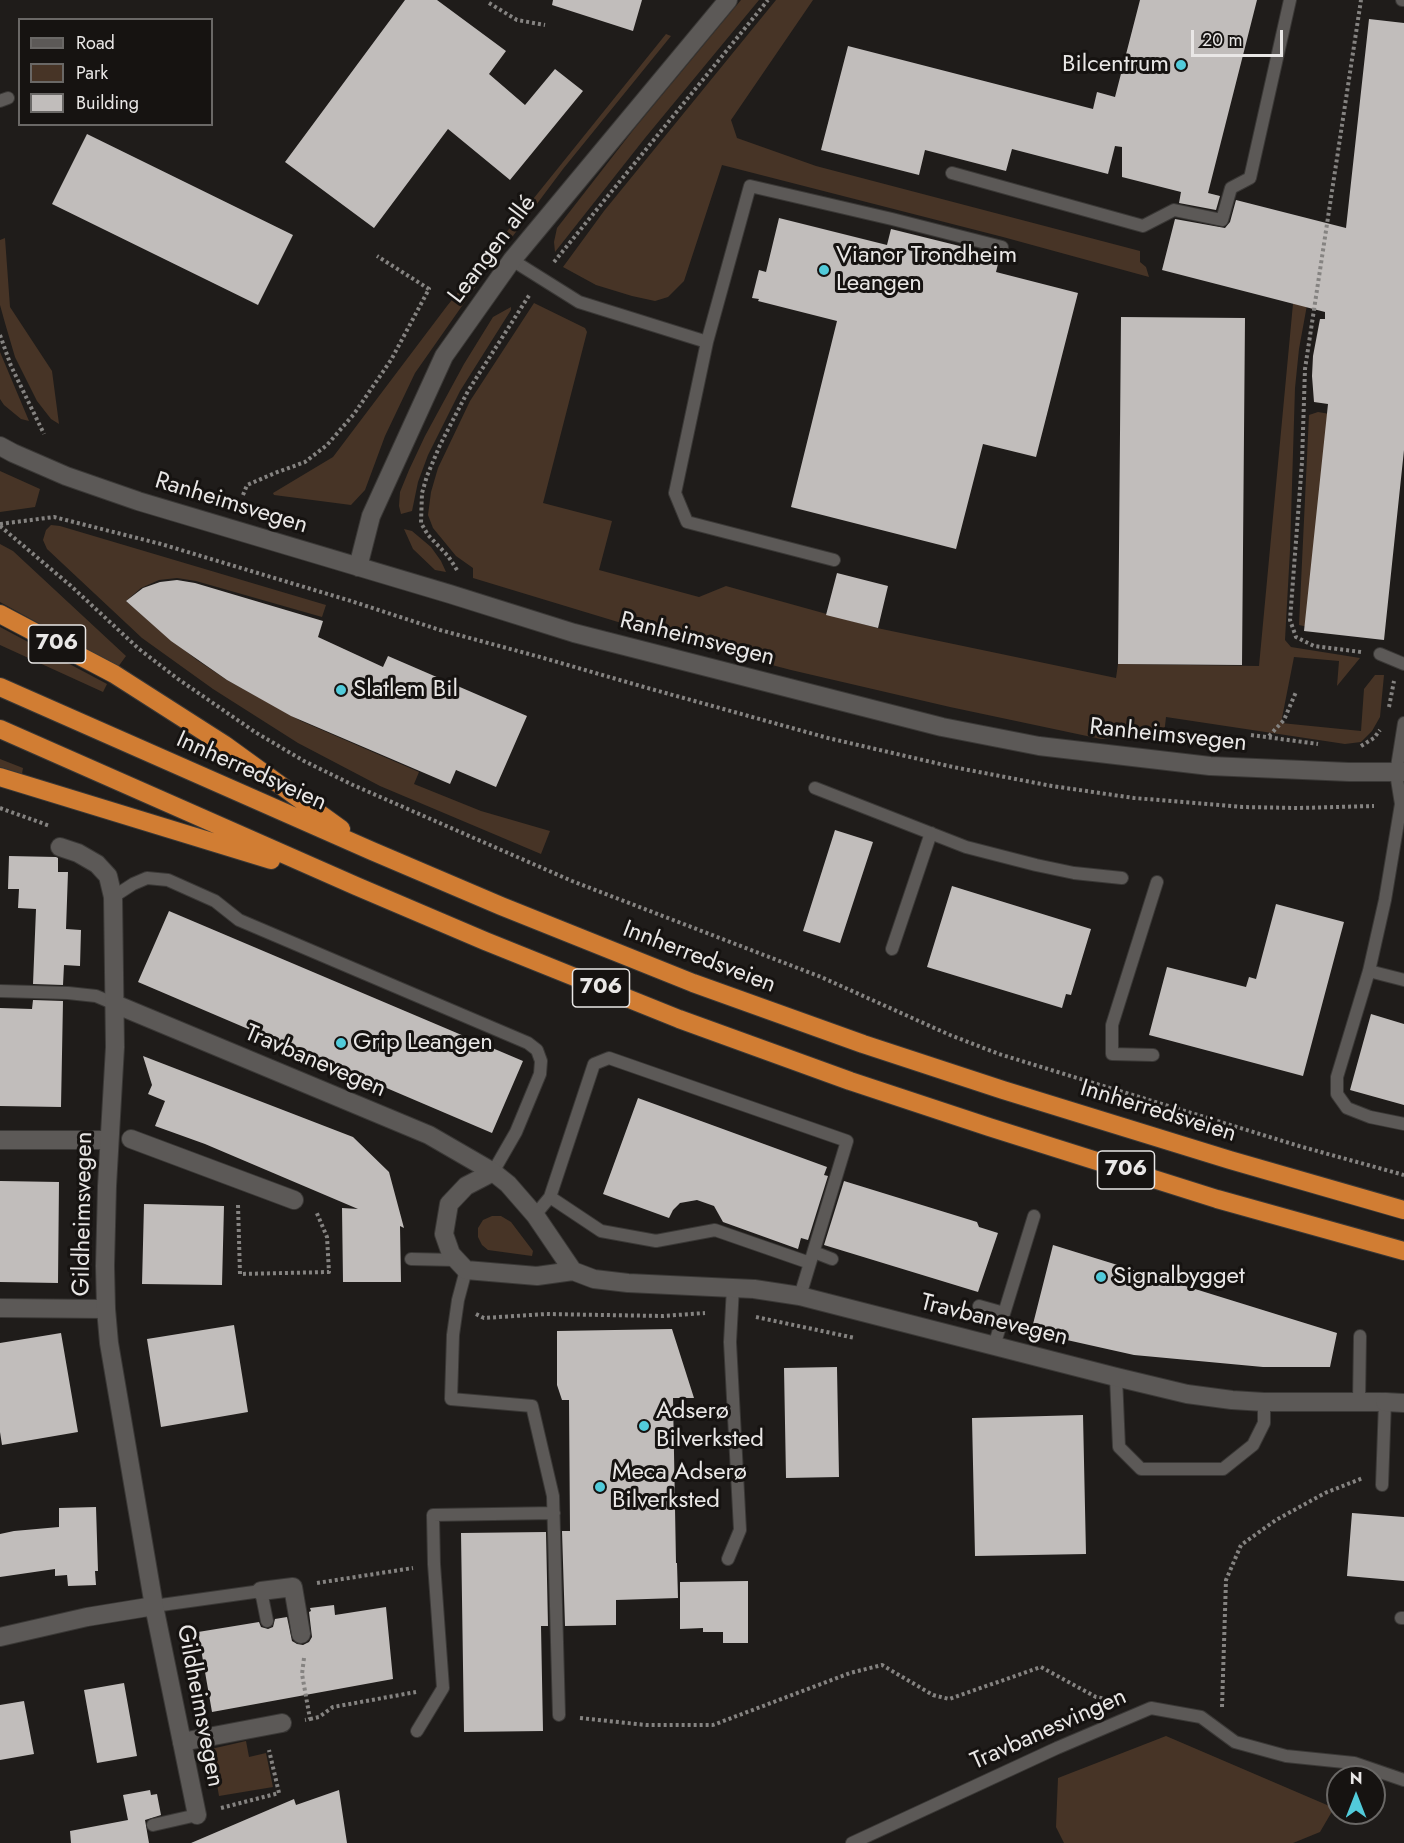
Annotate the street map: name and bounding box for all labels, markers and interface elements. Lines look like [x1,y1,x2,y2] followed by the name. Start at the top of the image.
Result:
[18,18,213,126] legend
[1194,18,1286,56] scale bar
[1202,27,1242,53] text: 20 m
[76,30,115,56] text: Road
[1062,51,1169,79] place label: Bilcentrum
[1174,58,1188,72] marker: Bilcentrum
[76,60,108,86] text: Park
[76,90,139,116] text: Building
[443,190,543,310] street label: Leangen allé
[836,242,1017,298] place label: Vianor Trondheim Leangen
[817,263,831,277] marker: Vianor Trondheim Leangen
[151,467,311,541] street label: Ranheimsvegen
[617,607,777,673] street label: Ranheimsvegen
[28,625,86,663] road number: 706
[353,676,458,704] place label: Slatlem Bil
[334,683,348,697] marker: Slatlem Bil
[1088,713,1248,759] street label: Ranheimsvegen
[171,726,331,818] street label: Innherredsveien
[618,916,780,1000] street label: Innherredsveien
[572,969,630,1007] road number: 706
[240,1019,390,1105] street label: Travbanevegen
[353,1029,493,1057] place label: Grip Leangen
[334,1036,348,1050] marker: Grip Leangen
[1077,1075,1239,1149] street label: Innherredsveien
[68,1131,100,1297] street label: Gildheimsvegen
[1098,1151,1154,1189] road number: 706
[1113,1263,1245,1291] place label: Signalbygget
[1094,1270,1108,1284] marker: Signalbygget
[918,1289,1070,1353] street label: Travbanevegen
[656,1398,764,1454] place label: Adserø Bilverksted
[637,1419,651,1433] marker: Adserø Bilverksted
[612,1459,747,1515] place label: Meca Adserø Bilverksted
[593,1480,607,1494] marker: Meca Adserø Bilverksted
[169,1622,229,1790] street label: Gildheimsvegen
[967,1683,1131,1777] street label: Travbanesvingen
[1326,1765,1386,1825] north arrow
[1350,1767,1362,1790] text: N

